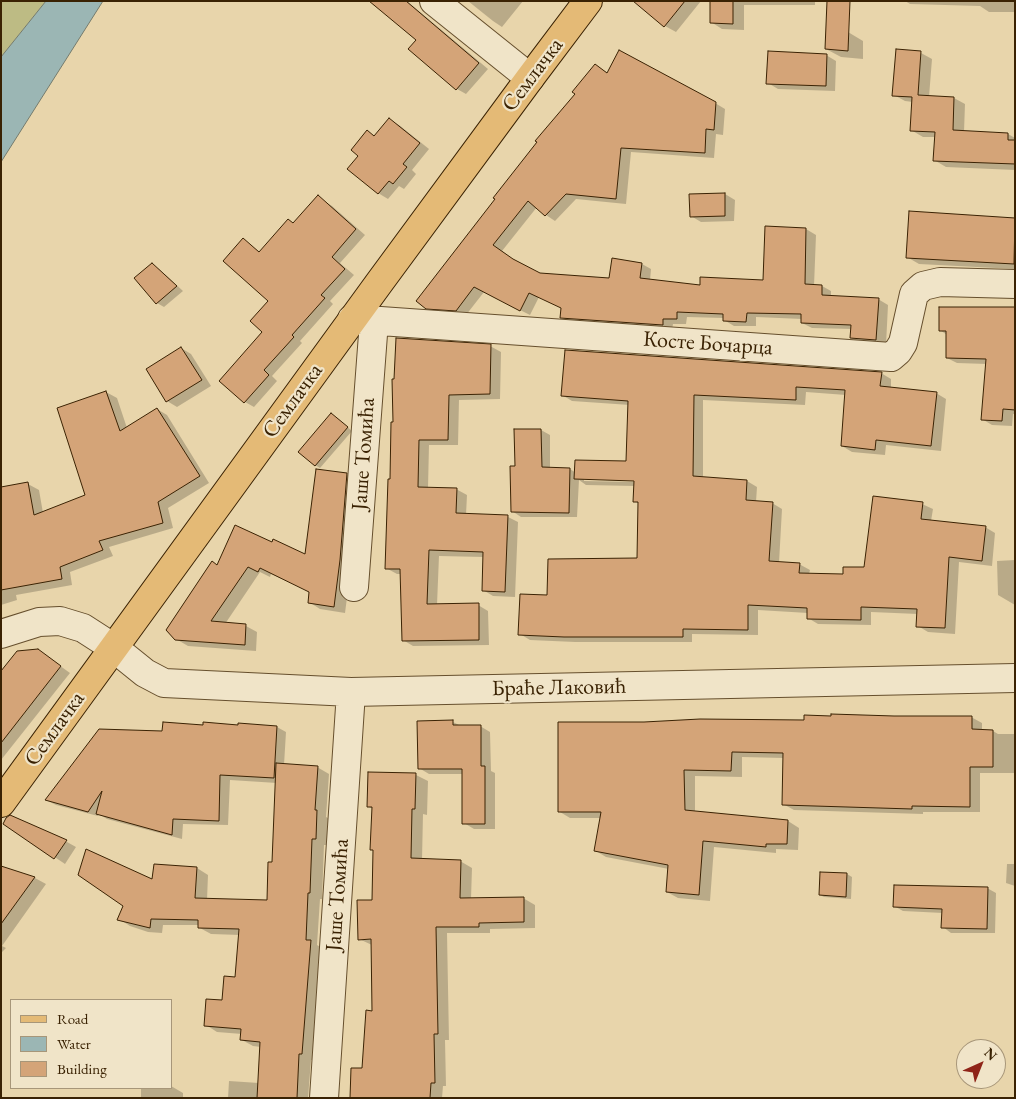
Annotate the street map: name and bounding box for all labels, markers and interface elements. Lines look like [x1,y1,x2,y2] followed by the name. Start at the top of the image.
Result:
[497,33,569,117] street label: Семлачка
[642,326,774,362] street label: Косте Бочарца
[257,359,329,443] street label: Семлачка
[347,397,381,511] street label: Јаше Томића
[491,674,627,702] street label: Браће Лаковић
[19,687,91,771] street label: Семлачка
[321,838,355,952] street label: Јаше Томића
[10,999,172,1089] legend
[57,1009,88,1028] text: Road
[57,1034,91,1053] text: Water
[956,1039,1006,1089] north arrow
[980,1044,1001,1064] text: N
[57,1059,107,1078] text: Building

